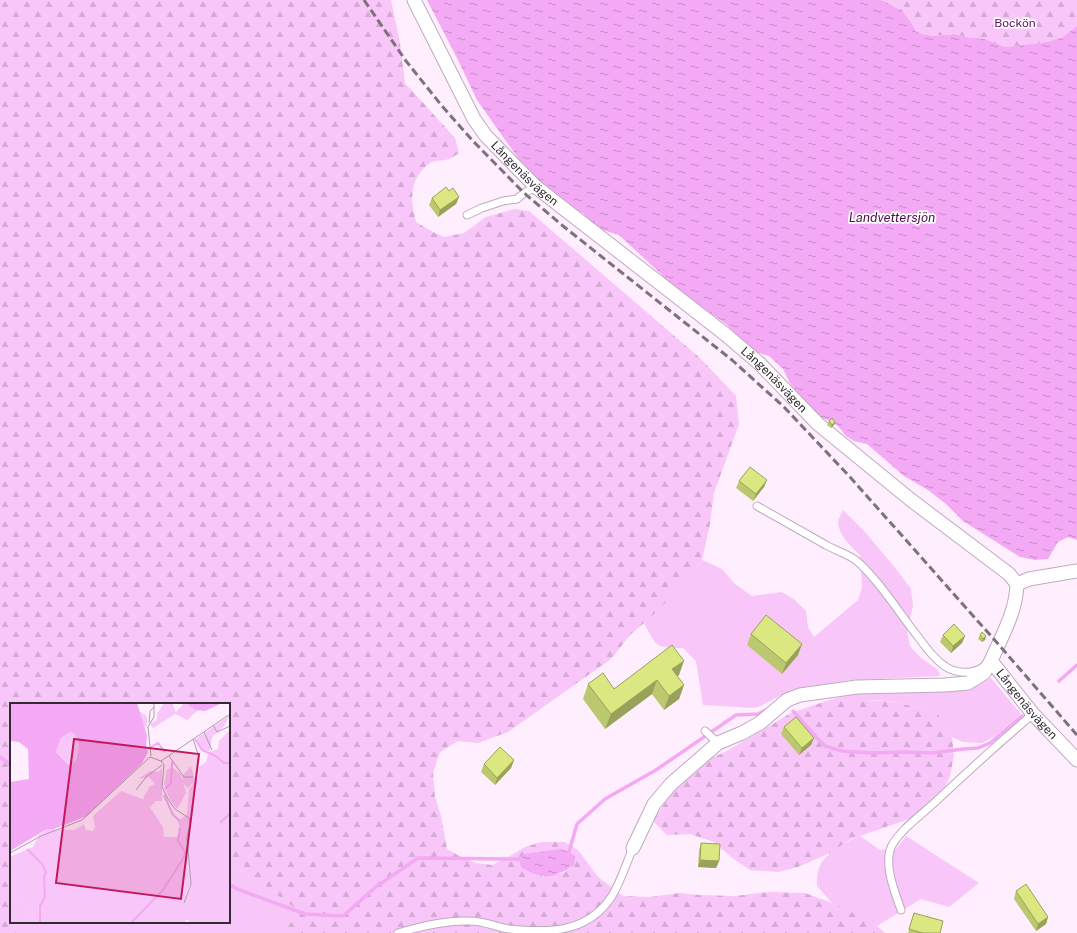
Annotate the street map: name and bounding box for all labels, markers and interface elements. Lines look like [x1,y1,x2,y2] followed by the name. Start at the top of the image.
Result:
[994,16,1036,30] park label: Bockön
[488,138,561,209] street label: Långenäsvägen
[849,210,935,225] water label: Landvettersjön
[738,344,810,415] street label: Långenäsvägen
[993,666,1060,742] street label: Långenäsvägen
[10,703,230,923] inset map

